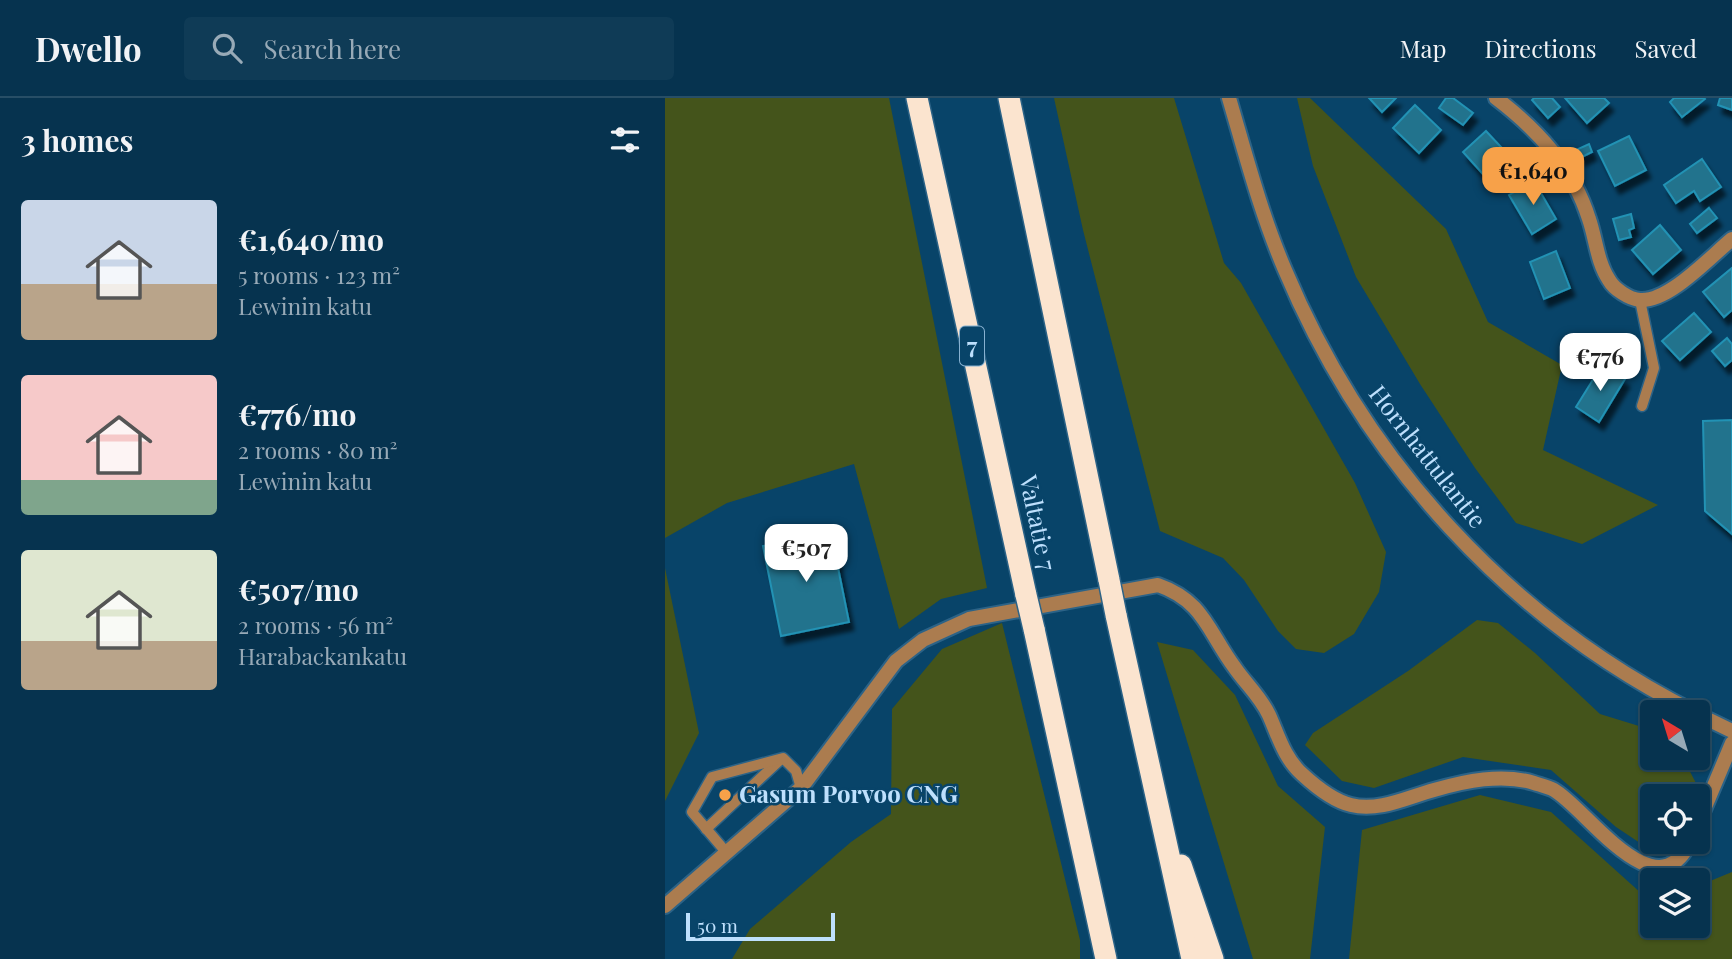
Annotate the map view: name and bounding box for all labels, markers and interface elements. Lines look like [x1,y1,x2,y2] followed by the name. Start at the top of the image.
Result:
[184,17,674,80] search box
[35,26,142,70] text: Dwello
[208,29,246,67] icon: search
[264,31,401,66] text: Search here
[1400,32,1446,64] text: Map
[1484,32,1597,64] text: Directions
[1635,32,1697,64] text: Saved
[21,120,133,160] text: 3 homes
[606,121,644,159] icon: filters
[1476,148,1590,207] pin: €1,640
[1498,154,1568,185] text: €1,640
[238,219,384,259] text: €1,640/mo
[77,228,161,312] icon: home
[238,259,400,290] text: 5 rooms · 123 m²
[238,290,372,321] text: Lewinin katu
[960,327,984,366] road number: 7
[1559,334,1641,393] pin: €776
[1576,340,1624,371] text: €776
[1363,378,1494,534] street label: Hornhattulantie
[238,394,356,434] text: €776/mo
[77,403,161,487] icon: home
[238,434,398,465] text: 2 rooms · 80 m²
[238,465,372,496] text: Lewinin katu
[1013,471,1065,573] street label: Valtatie 7
[765,524,847,584] pin: €507
[781,531,831,562] text: €507
[238,569,359,609] text: €507/mo
[77,578,161,662] icon: home
[238,609,393,640] text: 2 rooms · 56 m²
[238,640,407,671] text: Harabackankatu
[1640,700,1710,770] north arrow
[1640,700,1710,938] map controls
[739,777,958,809] place label: Gasum Porvoo CNG
[1640,784,1710,854] button: locate
[717,787,733,803] marker: Gasum Porvoo CNG
[1640,868,1710,938] button: layers
[686,910,835,942] scale bar
[697,912,738,938] text: 50 m

